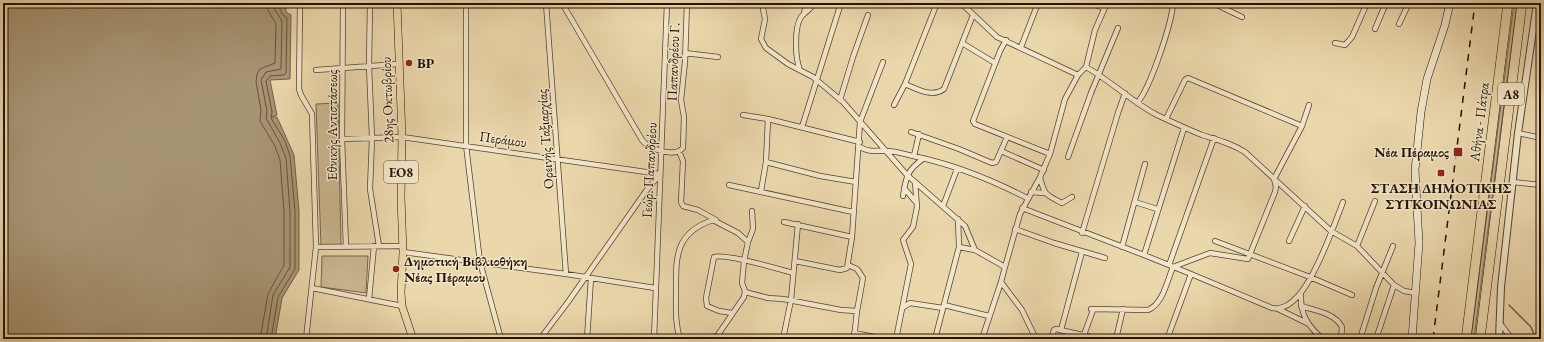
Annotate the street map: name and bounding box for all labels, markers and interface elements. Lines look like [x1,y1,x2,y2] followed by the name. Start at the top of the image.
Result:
[663,22,683,102] street label: Παπανδρέου Γ.
[417,54,435,72] place label: BP
[376,56,398,144] street label: 28ης Οκτωβρίου
[404,58,414,68] marker: BP
[323,69,341,180] street label: Εθνικής Αντιστάσεως
[1465,81,1493,164] street label: Αθήνα - Πάτρα
[1498,83,1524,105] road number: Α8
[533,88,557,190] street label: Ορεινής Ταξιαρχίας
[638,122,660,218] street label: Γεώρ. Παπανδρέου
[478,127,528,151] street label: Περάμου
[1374,143,1449,161] place label: Νέα Πέραμος
[1452,146,1464,158] marker: Νέα Πέραμος
[384,161,418,183] road number: ΕΟ8
[1436,168,1446,178] marker: ΣΤΑΣΗ ΔΗΜΟΤΙΚΗΣ ΣΥΓΚΟΙΝΩΝΙΑΣ
[1371,179,1512,213] place label: ΣΤΑΣΗ ΔΗΜΟΤΙΚΗΣ ΣΥΓΚΟΙΝΩΝΙΑΣ
[404,252,527,286] place label: Δημοτική Βιβλιοθήκη Νέας Πέραμου
[391,264,401,274] marker: Δημοτική Βιβλιοθήκη Νέας Πέραμου

